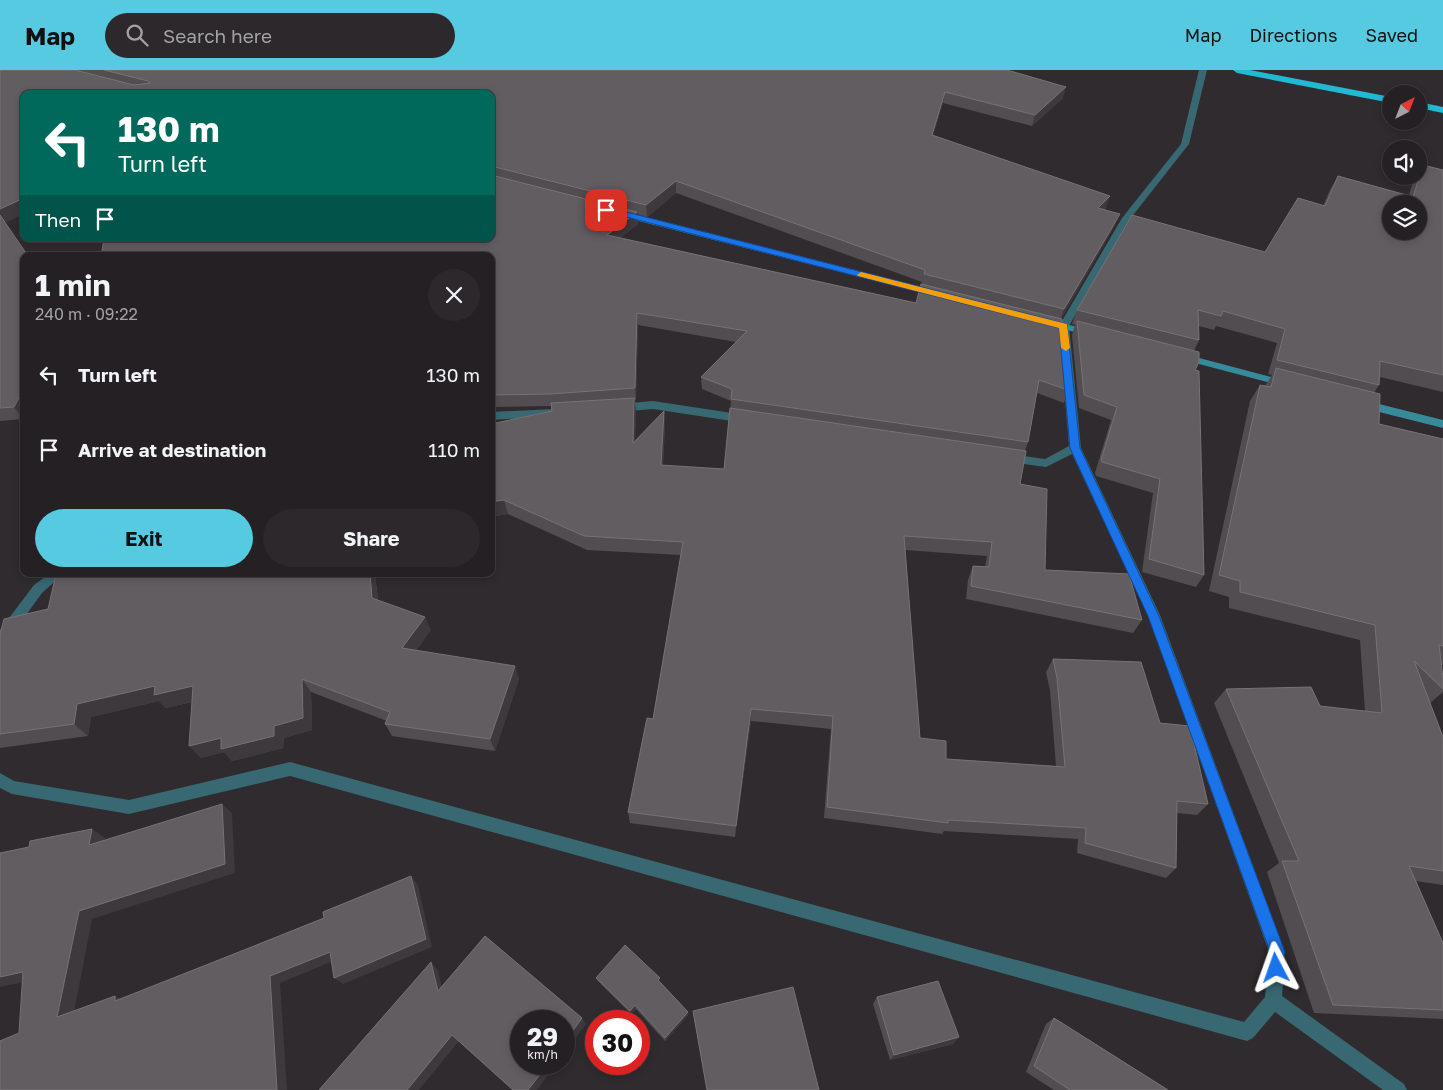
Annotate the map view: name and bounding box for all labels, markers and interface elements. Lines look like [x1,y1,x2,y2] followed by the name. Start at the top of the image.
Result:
[105,13,455,58] search box
[25,21,75,50] text: Map
[123,21,151,49] icon: search
[163,24,272,47] text: Search here
[1185,24,1221,46] text: Map
[1249,24,1337,46] text: Directions
[1365,24,1418,46] text: Saved
[1382,85,1428,130] north arrow
[1382,85,1427,240] map controls
[118,108,220,150] text: 130 m
[35,110,100,175] icon: left
[1382,140,1427,185] button: sound
[118,150,207,177] text: Turn left
[585,189,627,231] pin
[1382,195,1427,240] button: layers
[592,196,620,224] icon: arrive
[91,205,119,233] icon: arrive
[35,208,81,231] text: Then
[35,267,111,303] text: 1 min
[428,269,480,321] button: close
[35,304,138,324] text: 240 m · 09:22
[35,361,63,389] icon: left
[78,363,157,386] text: Turn left
[426,363,480,386] text: 130 m
[35,436,63,464] icon: arrive
[78,438,266,461] text: Arrive at destination
[428,438,480,461] text: 110 m
[35,509,253,567] button: Exit
[263,509,480,567] button: Share
[1249,941,1301,993] position arrow
[585,1010,650,1075] speed limit sign: 30
[527,1021,558,1052] text: 29
[527,1047,558,1062] text: km/h

